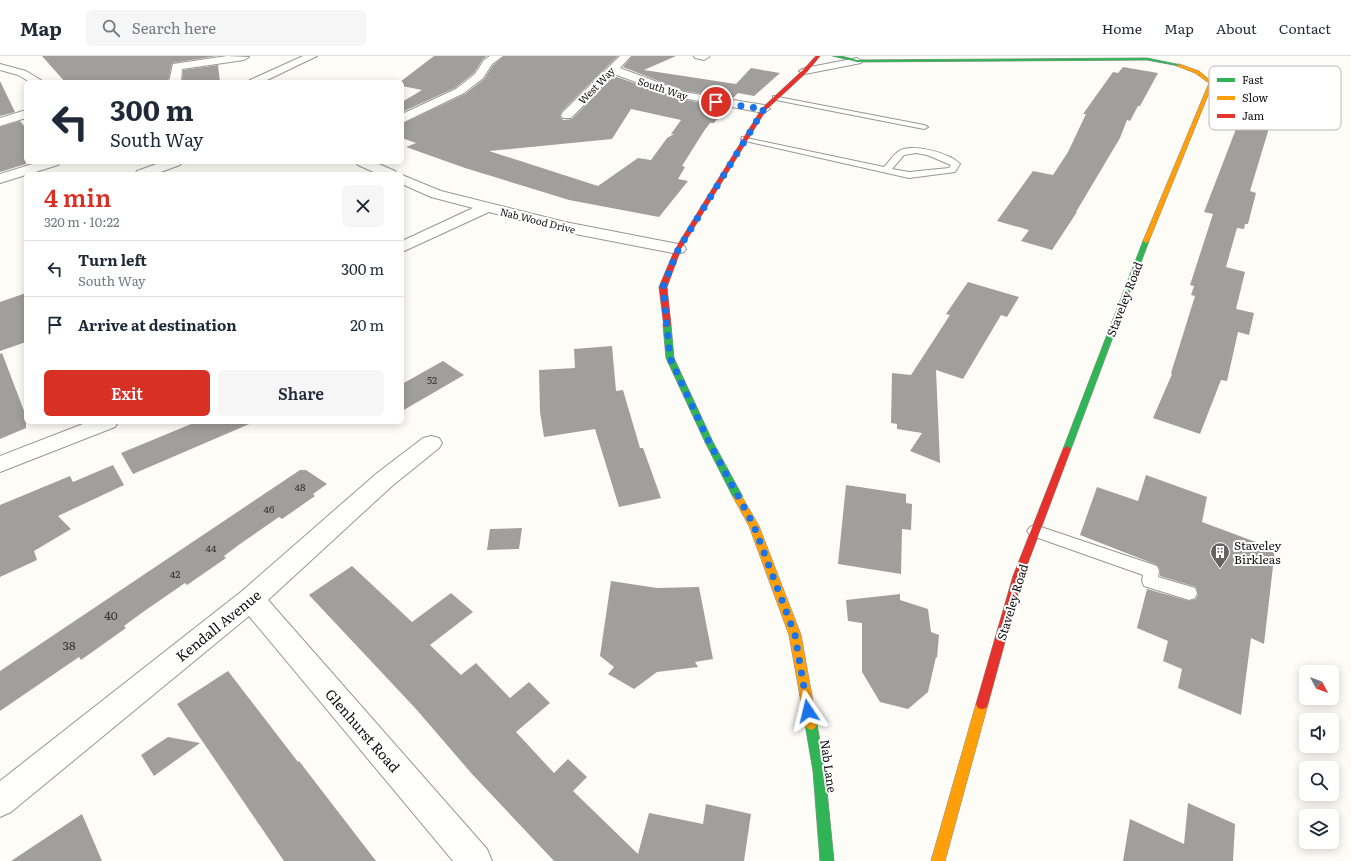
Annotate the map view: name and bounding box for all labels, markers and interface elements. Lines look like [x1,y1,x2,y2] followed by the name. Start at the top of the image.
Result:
[86,10,366,46] search box
[20,14,62,42] text: Map
[132,16,216,39] text: Search here
[100,17,122,39] icon: search
[1102,18,1142,38] text: Home
[1164,18,1194,38] text: Map
[1216,18,1257,38] text: About
[1279,18,1331,38] text: Contact
[574,63,618,107] street label: West Way
[1209,66,1341,130] legend
[1242,71,1264,87] text: Fast
[636,73,690,103] street label: South Way
[699,85,733,119] pin
[110,88,194,130] text: 300 m
[1242,89,1268,105] text: Slow
[705,91,727,113] icon: arrive
[44,96,96,148] icon: left
[1242,107,1265,123] text: Jam
[110,126,203,153] text: South Way
[44,179,111,214] text: 4 min
[342,185,384,227] button: close
[499,203,577,237] street label: Nab Wood Drive
[44,212,120,231] text: 320 m · 10:22
[78,248,147,271] text: Turn left
[341,257,384,280] text: 300 m
[44,258,66,280] icon: left
[1101,258,1147,339] street label: Staveley Road
[78,271,145,290] text: South Way
[78,313,237,336] text: Arrive at destination
[350,313,384,336] text: 20 m
[44,314,66,336] icon: arrive
[44,370,210,416] button: Exit
[218,370,384,416] button: Share
[427,372,437,387] house number: 52
[294,479,306,494] house number: 48
[264,501,275,516] house number: 46
[1234,536,1282,568] place label: Staveley Birkleas
[205,540,217,555] house number: 44
[1209,541,1231,569] building icon: Staveley Birkleas
[992,561,1032,642] street label: Staveley Road
[170,566,180,581] house number: 42
[171,584,265,666] street label: Kendall Avenue
[104,606,118,624] house number: 40
[62,636,76,654] house number: 38
[1299,665,1339,705] north arrow
[1299,665,1339,849] map controls
[321,684,405,776] street label: Glenhurst Road
[787,690,829,732] position arrow
[1299,713,1339,753] button: sound
[816,738,842,794] street label: Nab Lane
[1299,761,1339,801] button: search
[1299,809,1339,849] button: layers

